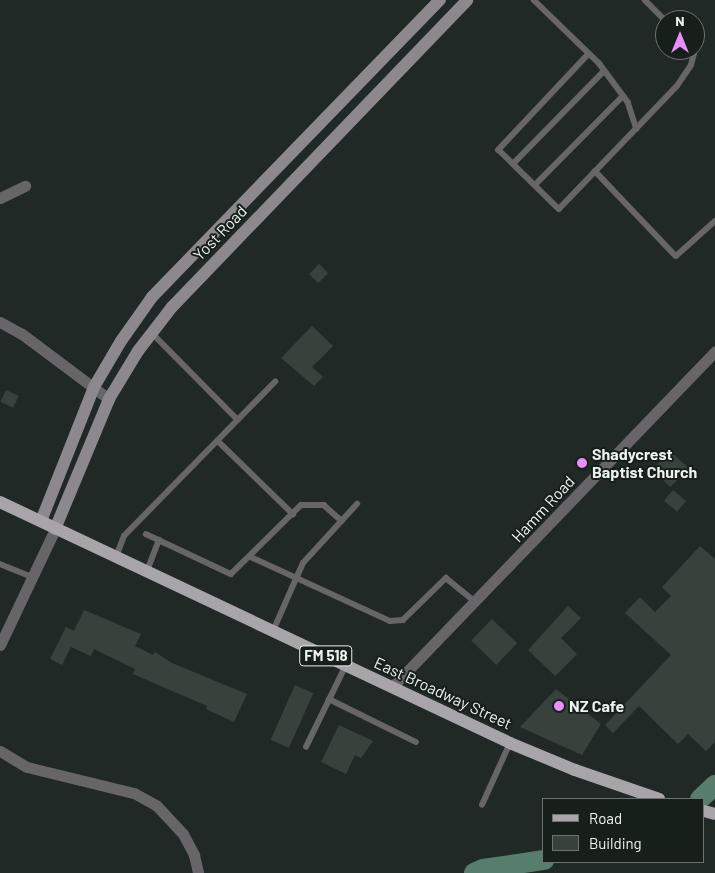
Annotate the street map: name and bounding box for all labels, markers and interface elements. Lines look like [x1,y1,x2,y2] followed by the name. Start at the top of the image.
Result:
[655,10,705,60] north arrow
[675,12,685,29] text: N
[189,202,251,264] street label: Yost Road
[592,444,697,482] place label: Shadycrest Baptist Church
[576,457,588,469] marker: Shadycrest Baptist Church
[507,472,579,546] street label: Hamm Road
[298,644,354,668] road number: FM 518
[371,653,515,733] street label: East Broadway Street
[569,696,624,716] place label: NZ Cafe
[553,700,565,712] marker: NZ Cafe
[542,798,705,863] legend
[589,809,622,827] text: Road
[589,834,642,852] text: Building

